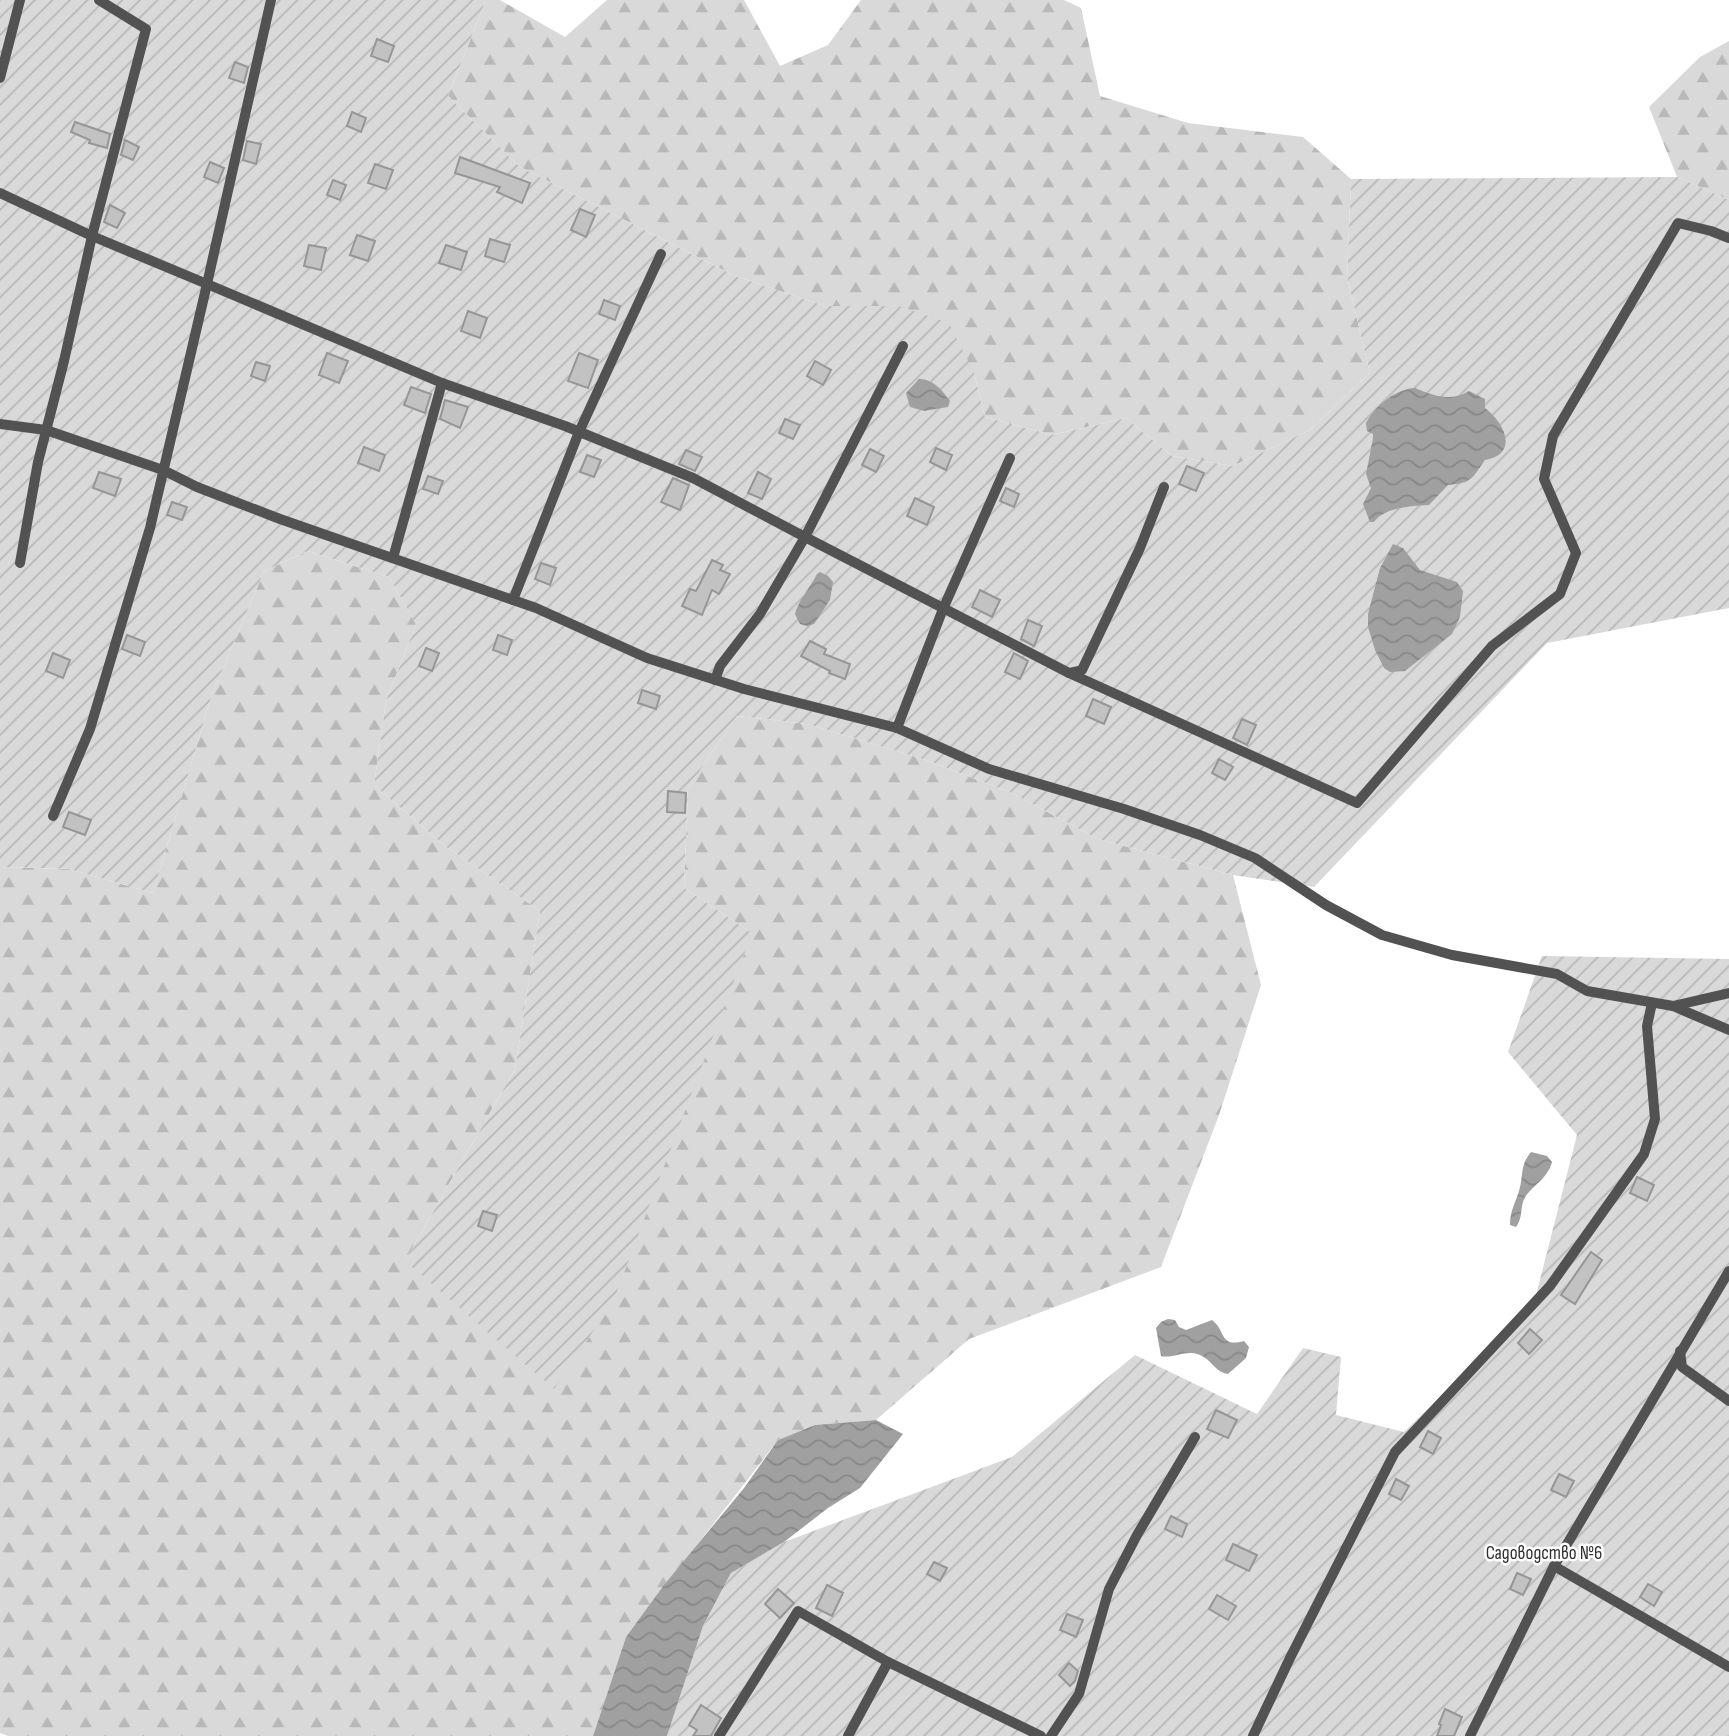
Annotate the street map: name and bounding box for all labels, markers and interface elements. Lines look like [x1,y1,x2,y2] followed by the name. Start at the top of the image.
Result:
[1486,1542,1602,1565] park label: Садоводство №6

